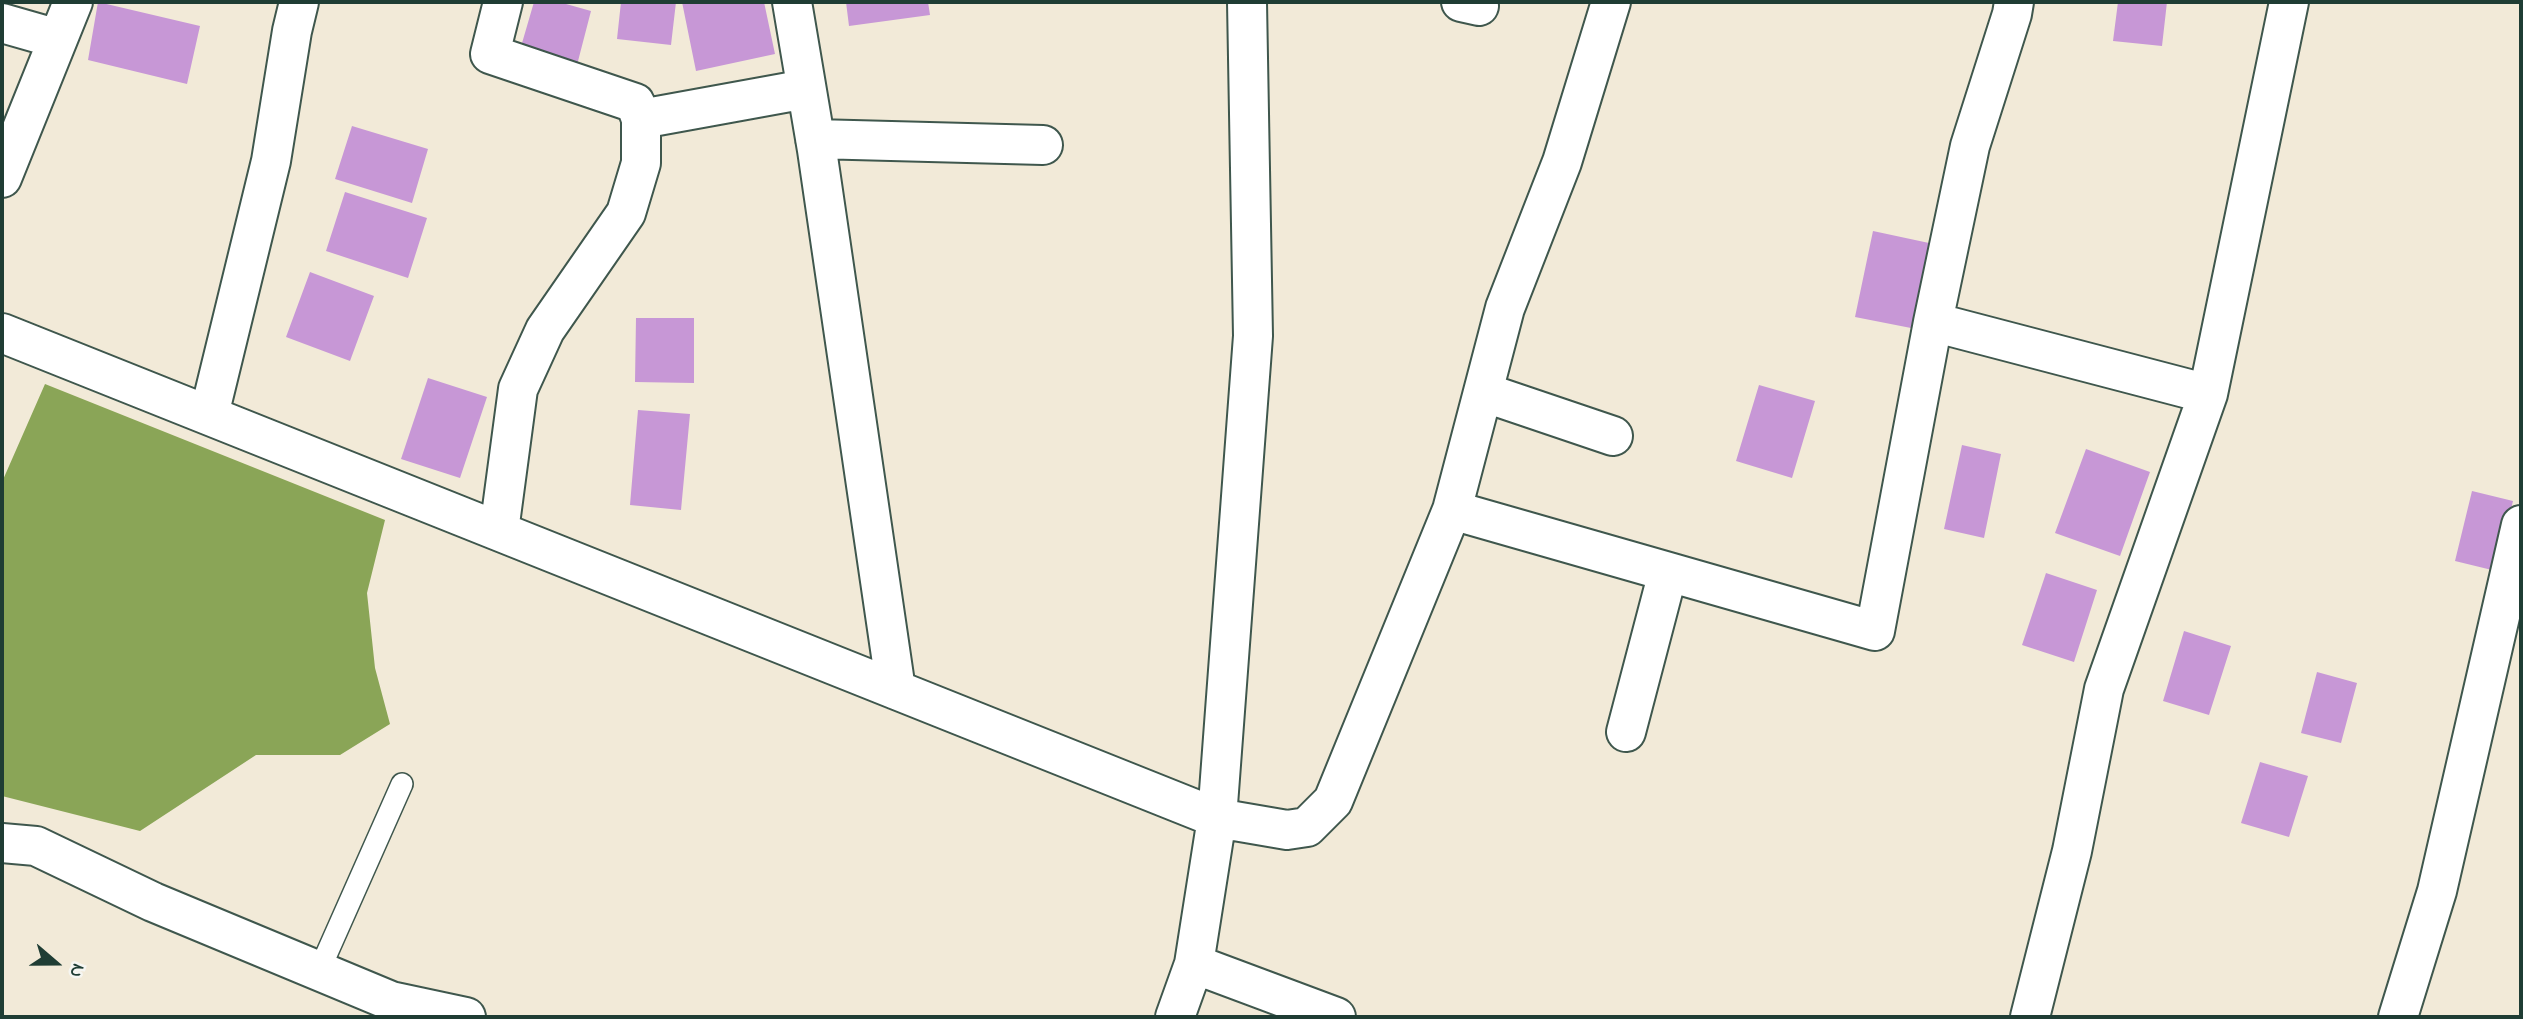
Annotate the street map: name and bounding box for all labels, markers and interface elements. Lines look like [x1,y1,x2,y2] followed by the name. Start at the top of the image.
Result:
[21,928,91,998] north arrow
[61,960,91,981] text: N

